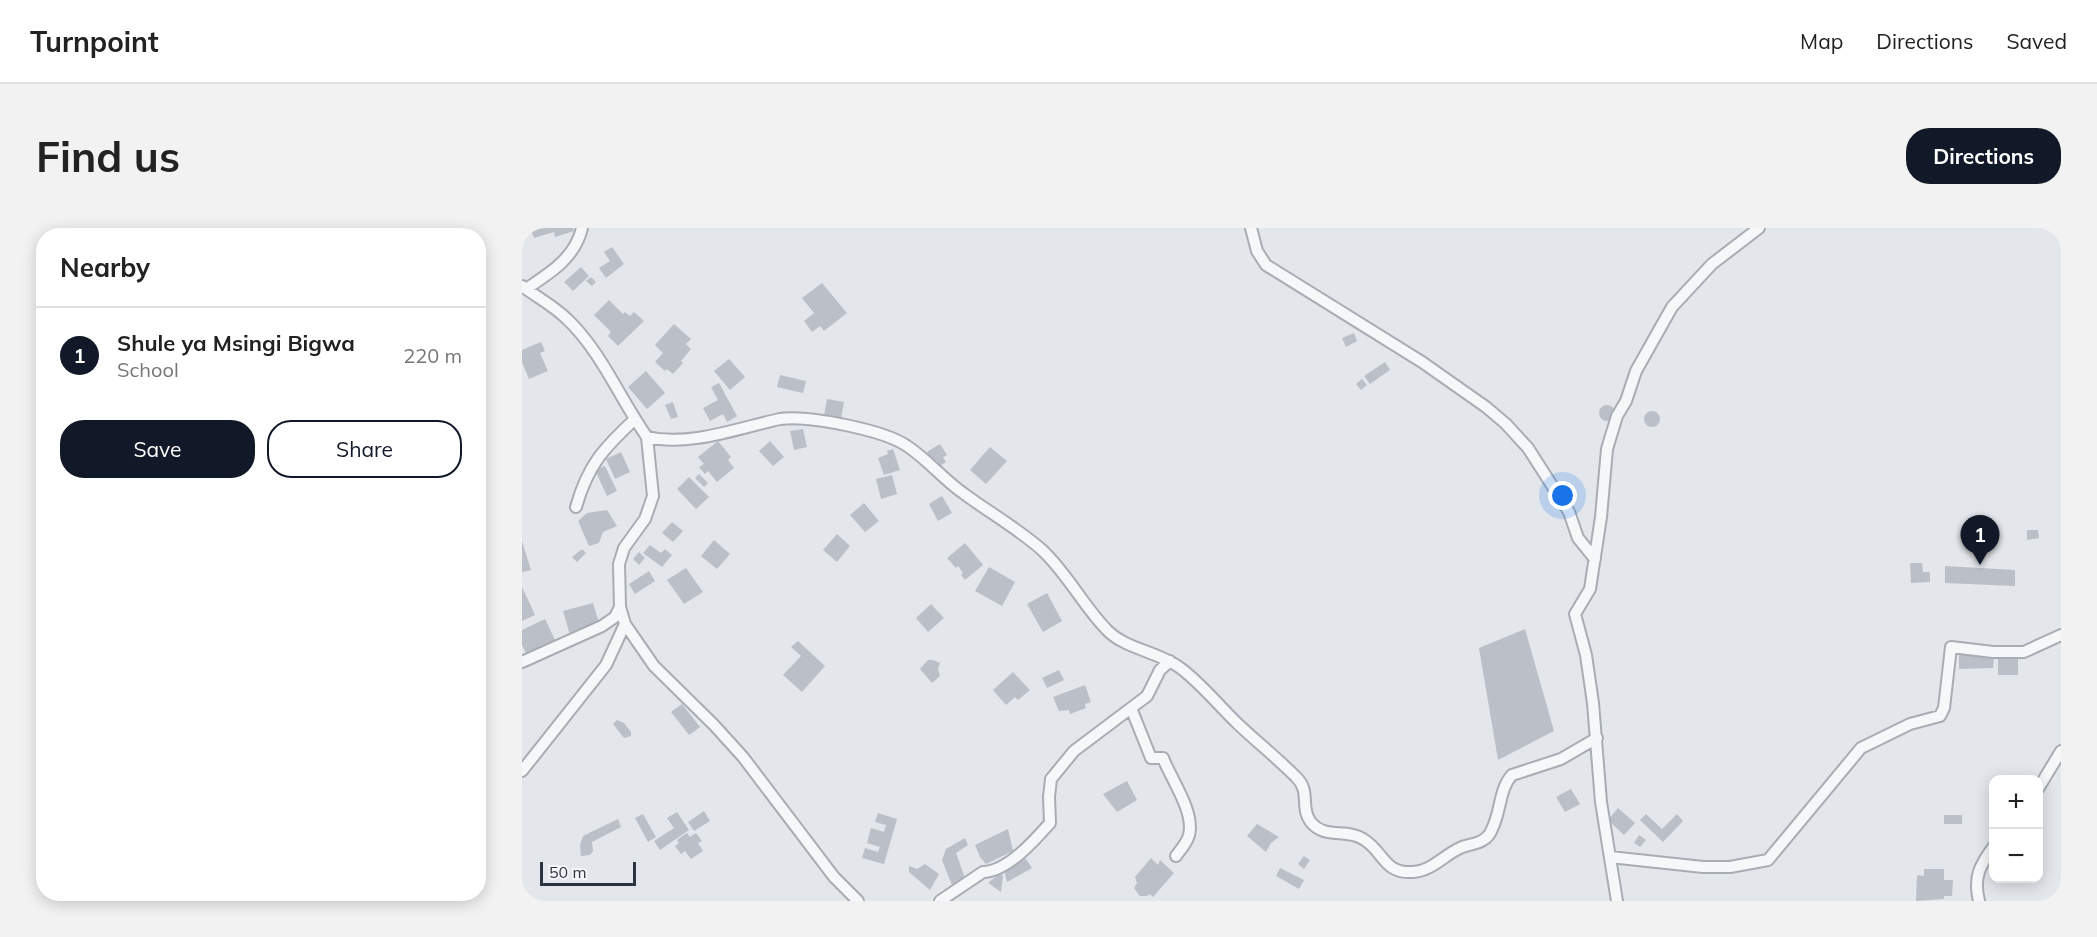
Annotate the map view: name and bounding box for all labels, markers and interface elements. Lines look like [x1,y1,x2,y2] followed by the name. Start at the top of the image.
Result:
[30,24,159,59] text: Turnpoint
[1800,28,1843,54] text: Map
[1876,28,1973,54] text: Directions
[2006,28,2067,54] text: Saved
[1906,128,2061,184] button: Directions
[36,130,180,183] text: Find us
[60,251,150,284] text: Nearby
[117,329,355,357] text: Shule ya Msingi Bigwa
[74,343,86,368] text: 1
[403,343,462,368] text: 220 m
[117,357,179,382] text: School
[60,420,255,478] button: Save
[267,420,462,478] button: Share
[1548,481,1577,510] your location
[1960,516,2000,565] pin: 1
[1989,775,2043,883] map controls
[1989,775,2043,829] button: +
[1989,829,2043,883] button: −
[540,859,636,886] scale bar
[549,862,586,882] text: 50 m

